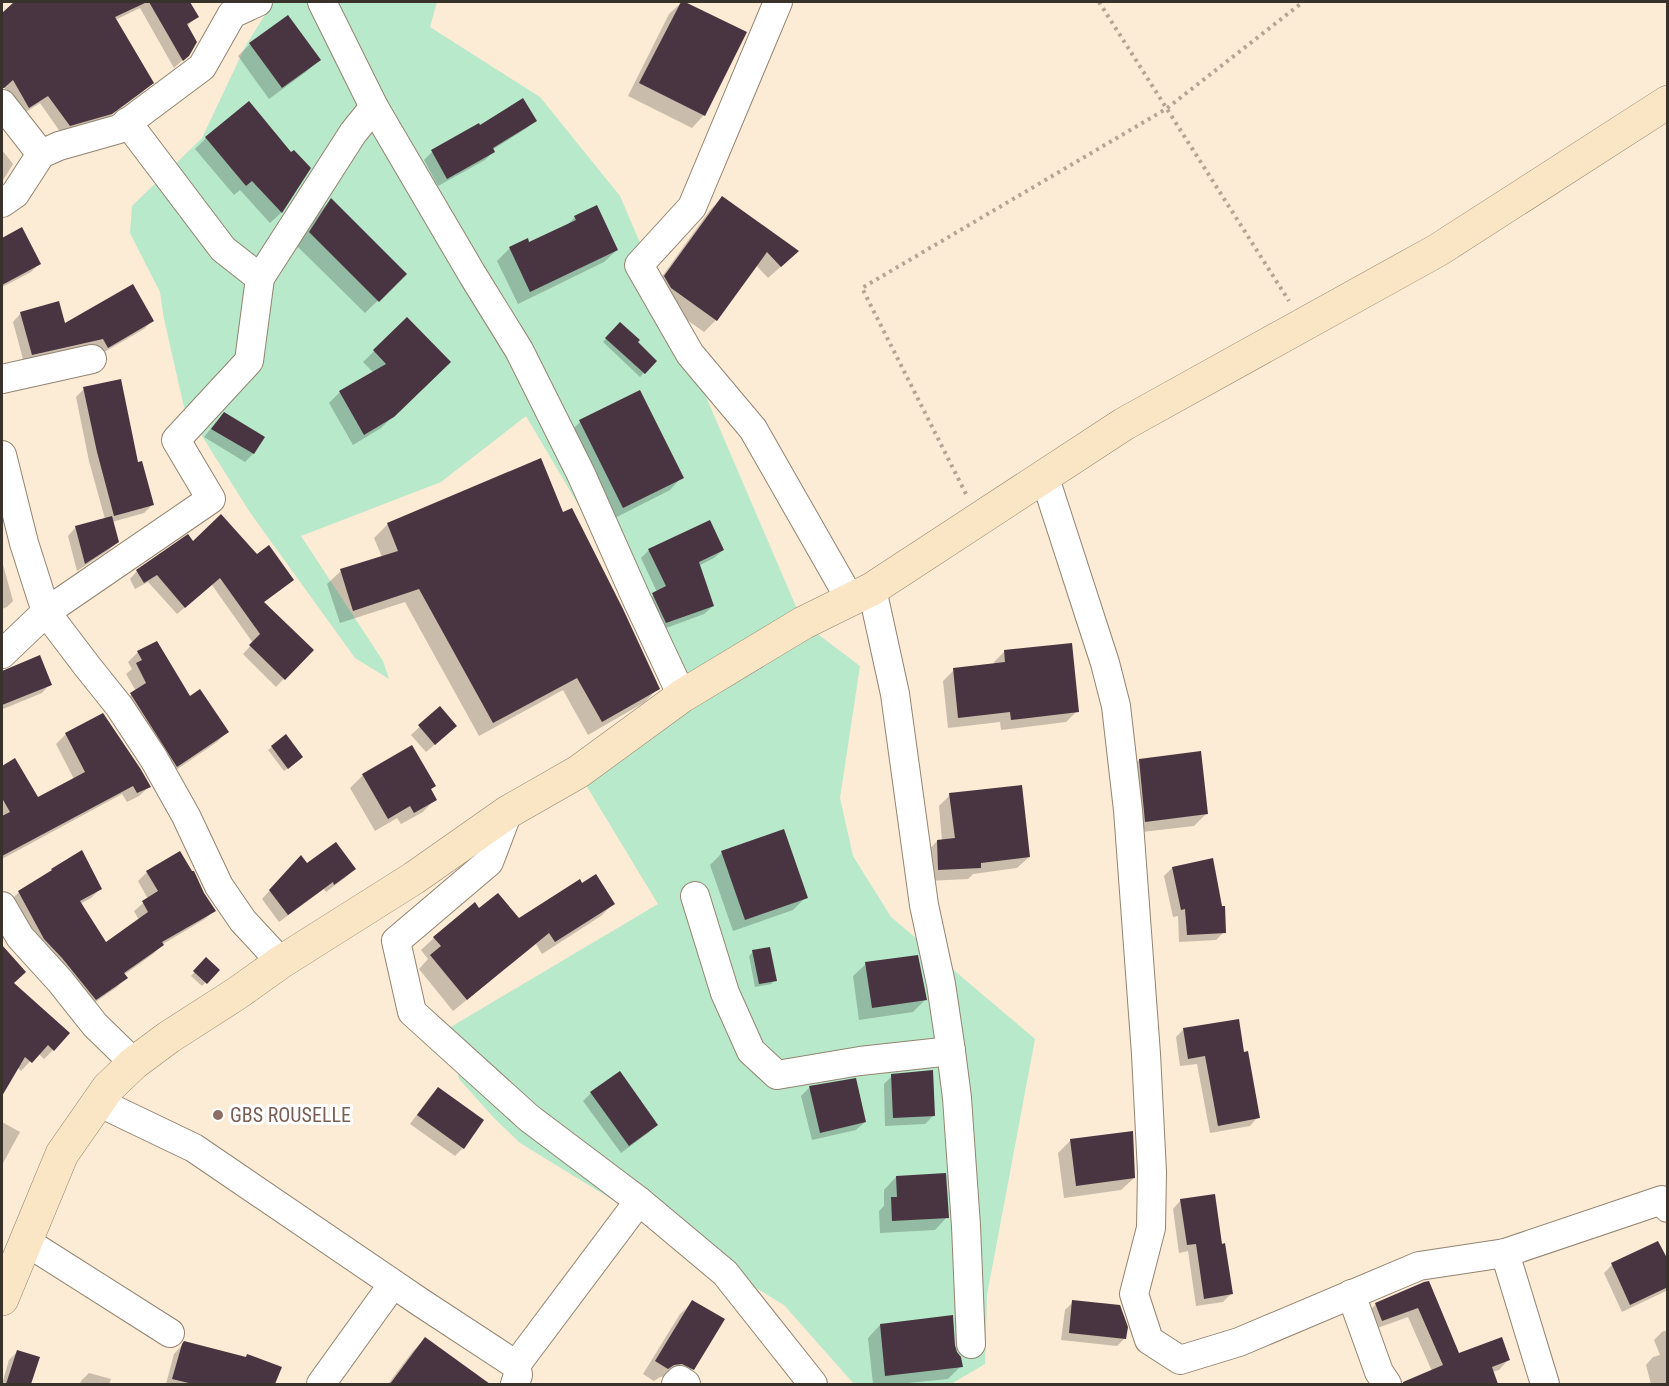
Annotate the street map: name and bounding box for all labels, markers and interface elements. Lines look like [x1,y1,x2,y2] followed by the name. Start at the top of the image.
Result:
[230,1103,351,1127] place label: GBS ROUSELLE
[211,1108,225,1122] marker: GBS ROUSELLE

